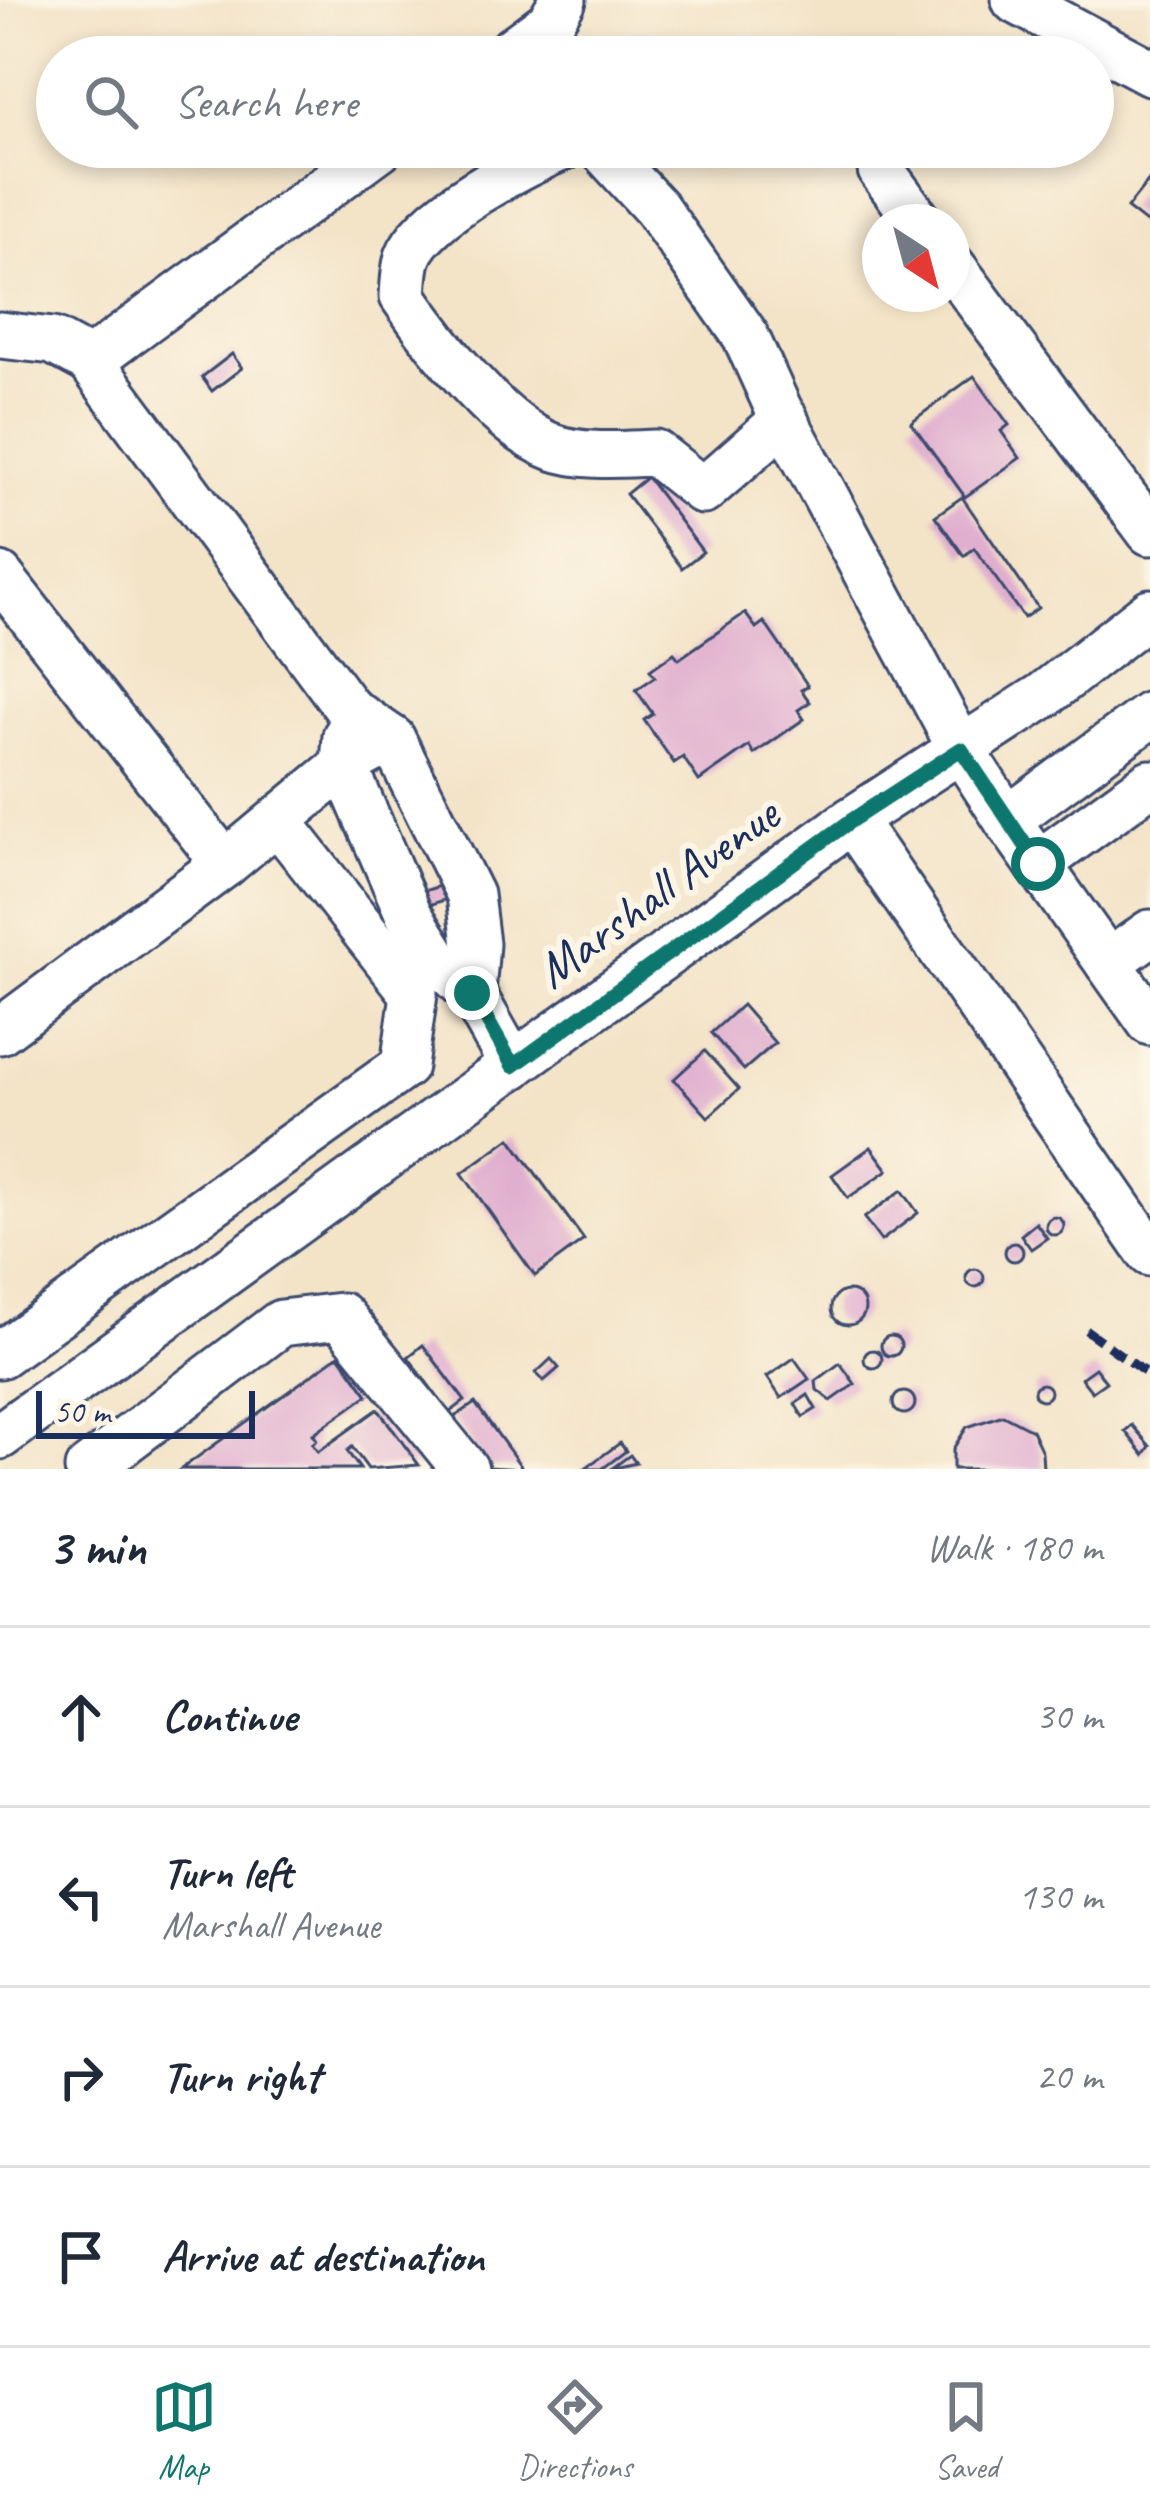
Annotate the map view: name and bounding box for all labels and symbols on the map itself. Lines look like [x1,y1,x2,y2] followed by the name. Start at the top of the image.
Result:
[862,204,970,312] north arrow
[523,780,794,1002] street label: Marshall Avenue
[1011,837,1065,891] route start
[445,966,499,1020] route end
[36,1385,255,1438] scale bar

